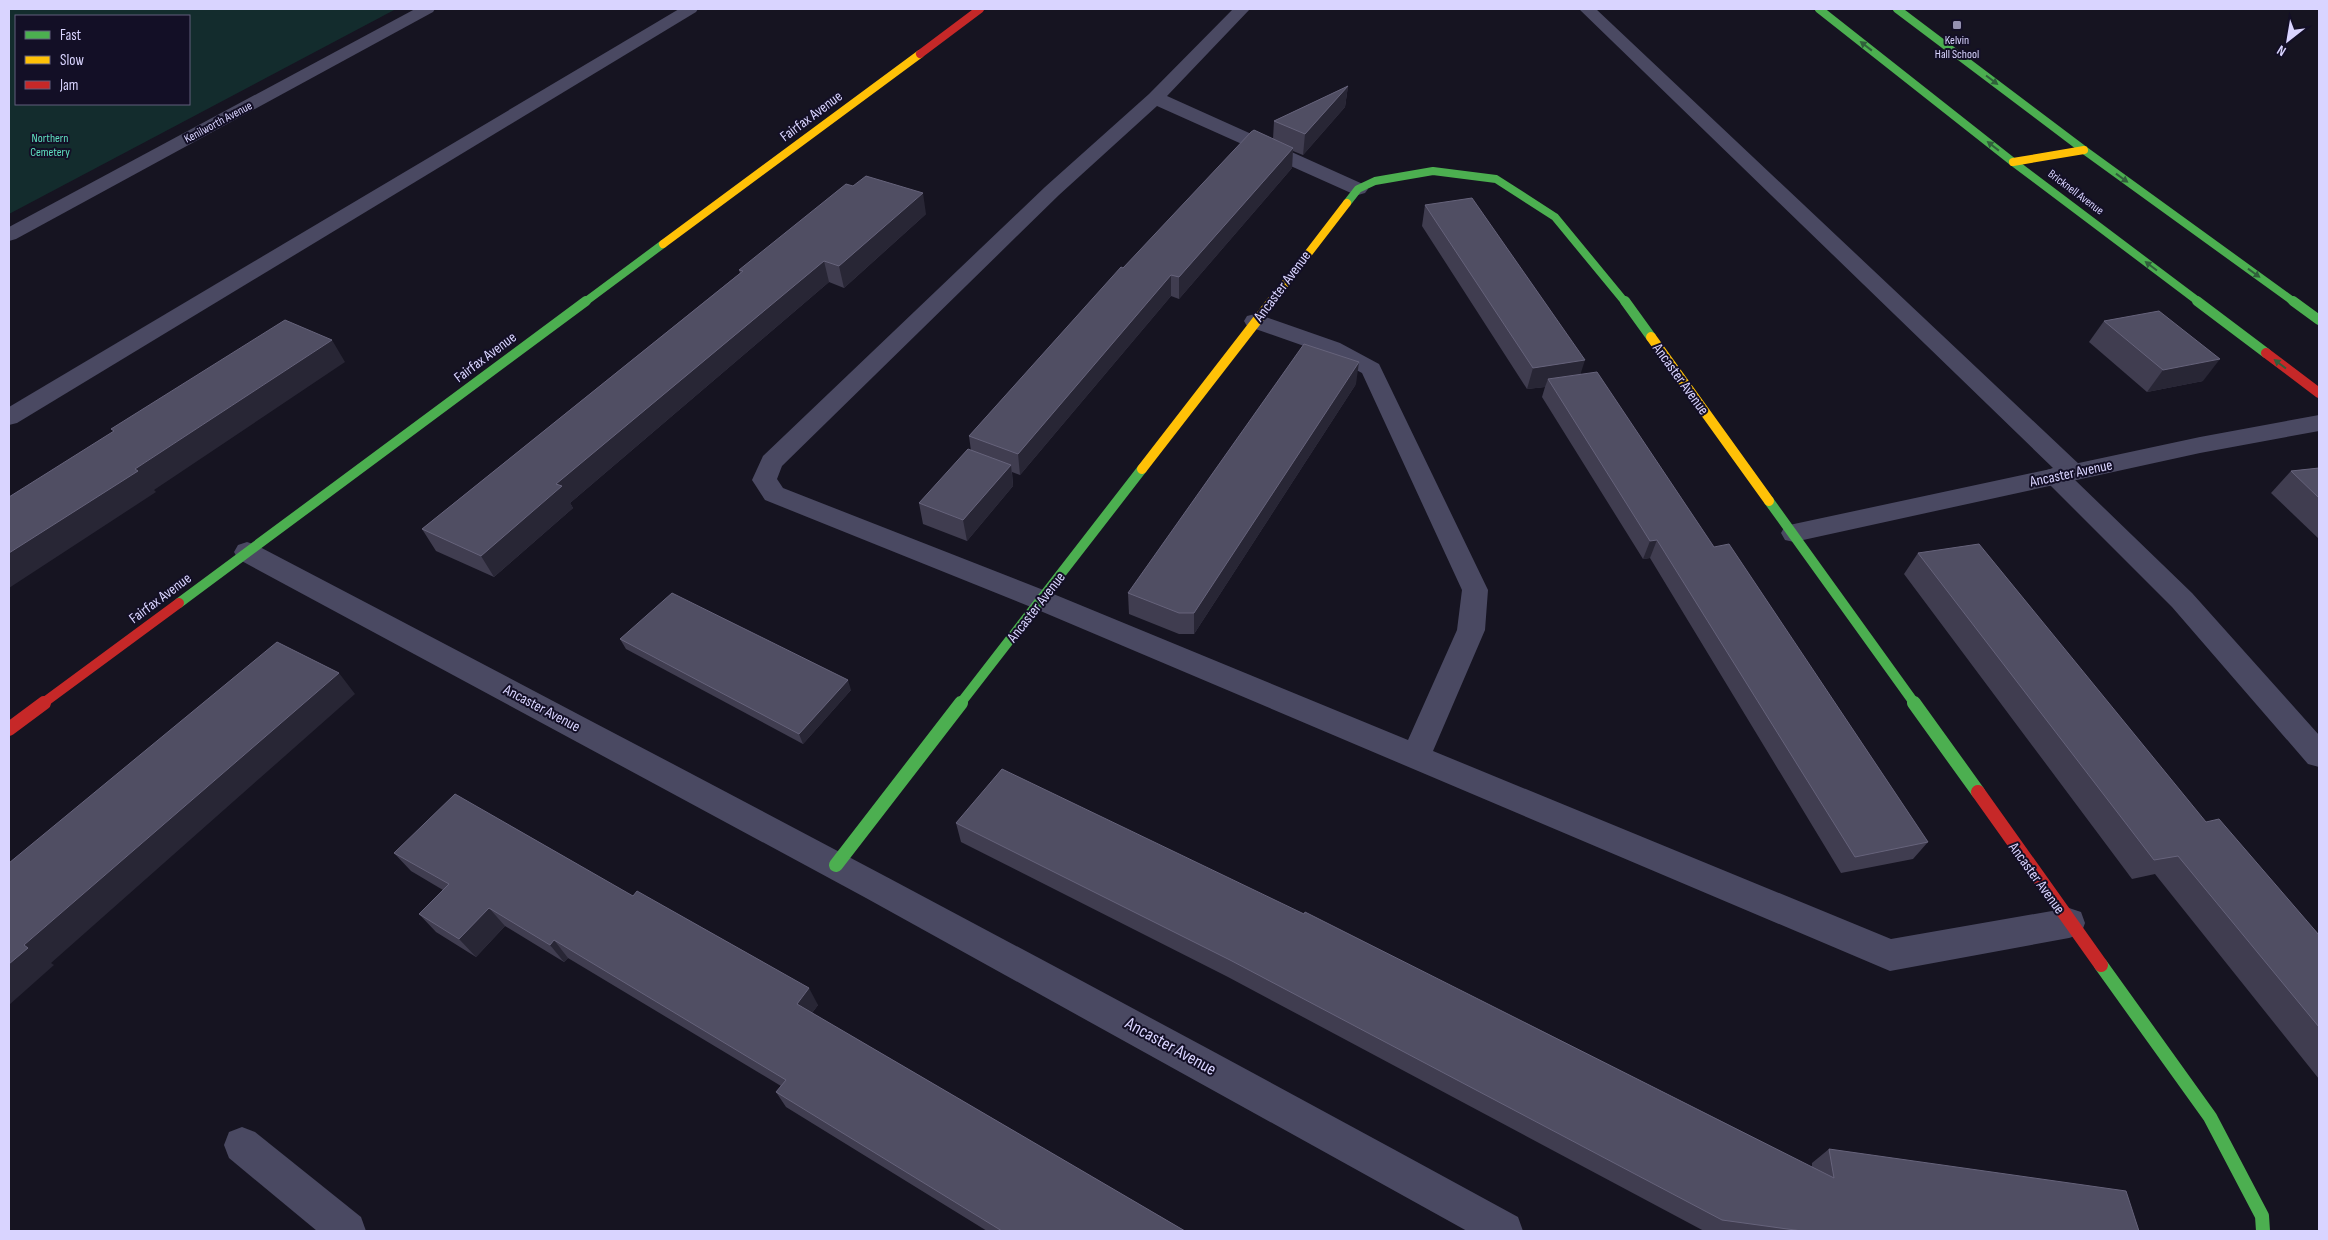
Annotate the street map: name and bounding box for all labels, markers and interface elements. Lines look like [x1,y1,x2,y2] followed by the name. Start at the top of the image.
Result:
[15,15,190,105] legend
[2263,15,2313,65] north arrow
[1951,19,1963,31] marker: Kelvin Hall School
[60,26,82,45] text: Fast
[1935,33,1979,62] place label: Kelvin Hall School
[1860,40,1873,51] one-way arrow
[2274,42,2289,60] text: N
[60,51,84,70] text: Slow
[1985,75,1998,86] one-way arrow
[59,76,78,95] text: Jam
[776,87,846,146] street label: Fairfax Avenue
[182,98,255,147] street label: Kenilworth Avenue
[30,131,70,160] park label: Northern Cemetery
[1987,141,2000,152] one-way arrow
[2045,167,2107,218] street label: Bricknell Avenue
[2115,173,2129,183] one-way arrow
[1249,247,1315,326] street label: Ancaster Avenue
[2145,260,2158,271] one-way arrow
[2247,268,2261,278] one-way arrow
[450,328,520,387] street label: Fairfax Avenue
[1648,339,1713,419] street label: Ancaster Avenue
[2274,358,2287,369] one-way arrow
[2027,455,2114,492] street label: Ancaster Avenue
[1002,568,1070,647] street label: Ancaster Avenue
[125,569,195,628] street label: Fairfax Avenue
[499,680,583,737] street label: Ancaster Avenue
[2004,838,2069,918] street label: Ancaster Avenue
[1121,1012,1220,1080] street label: Ancaster Avenue

